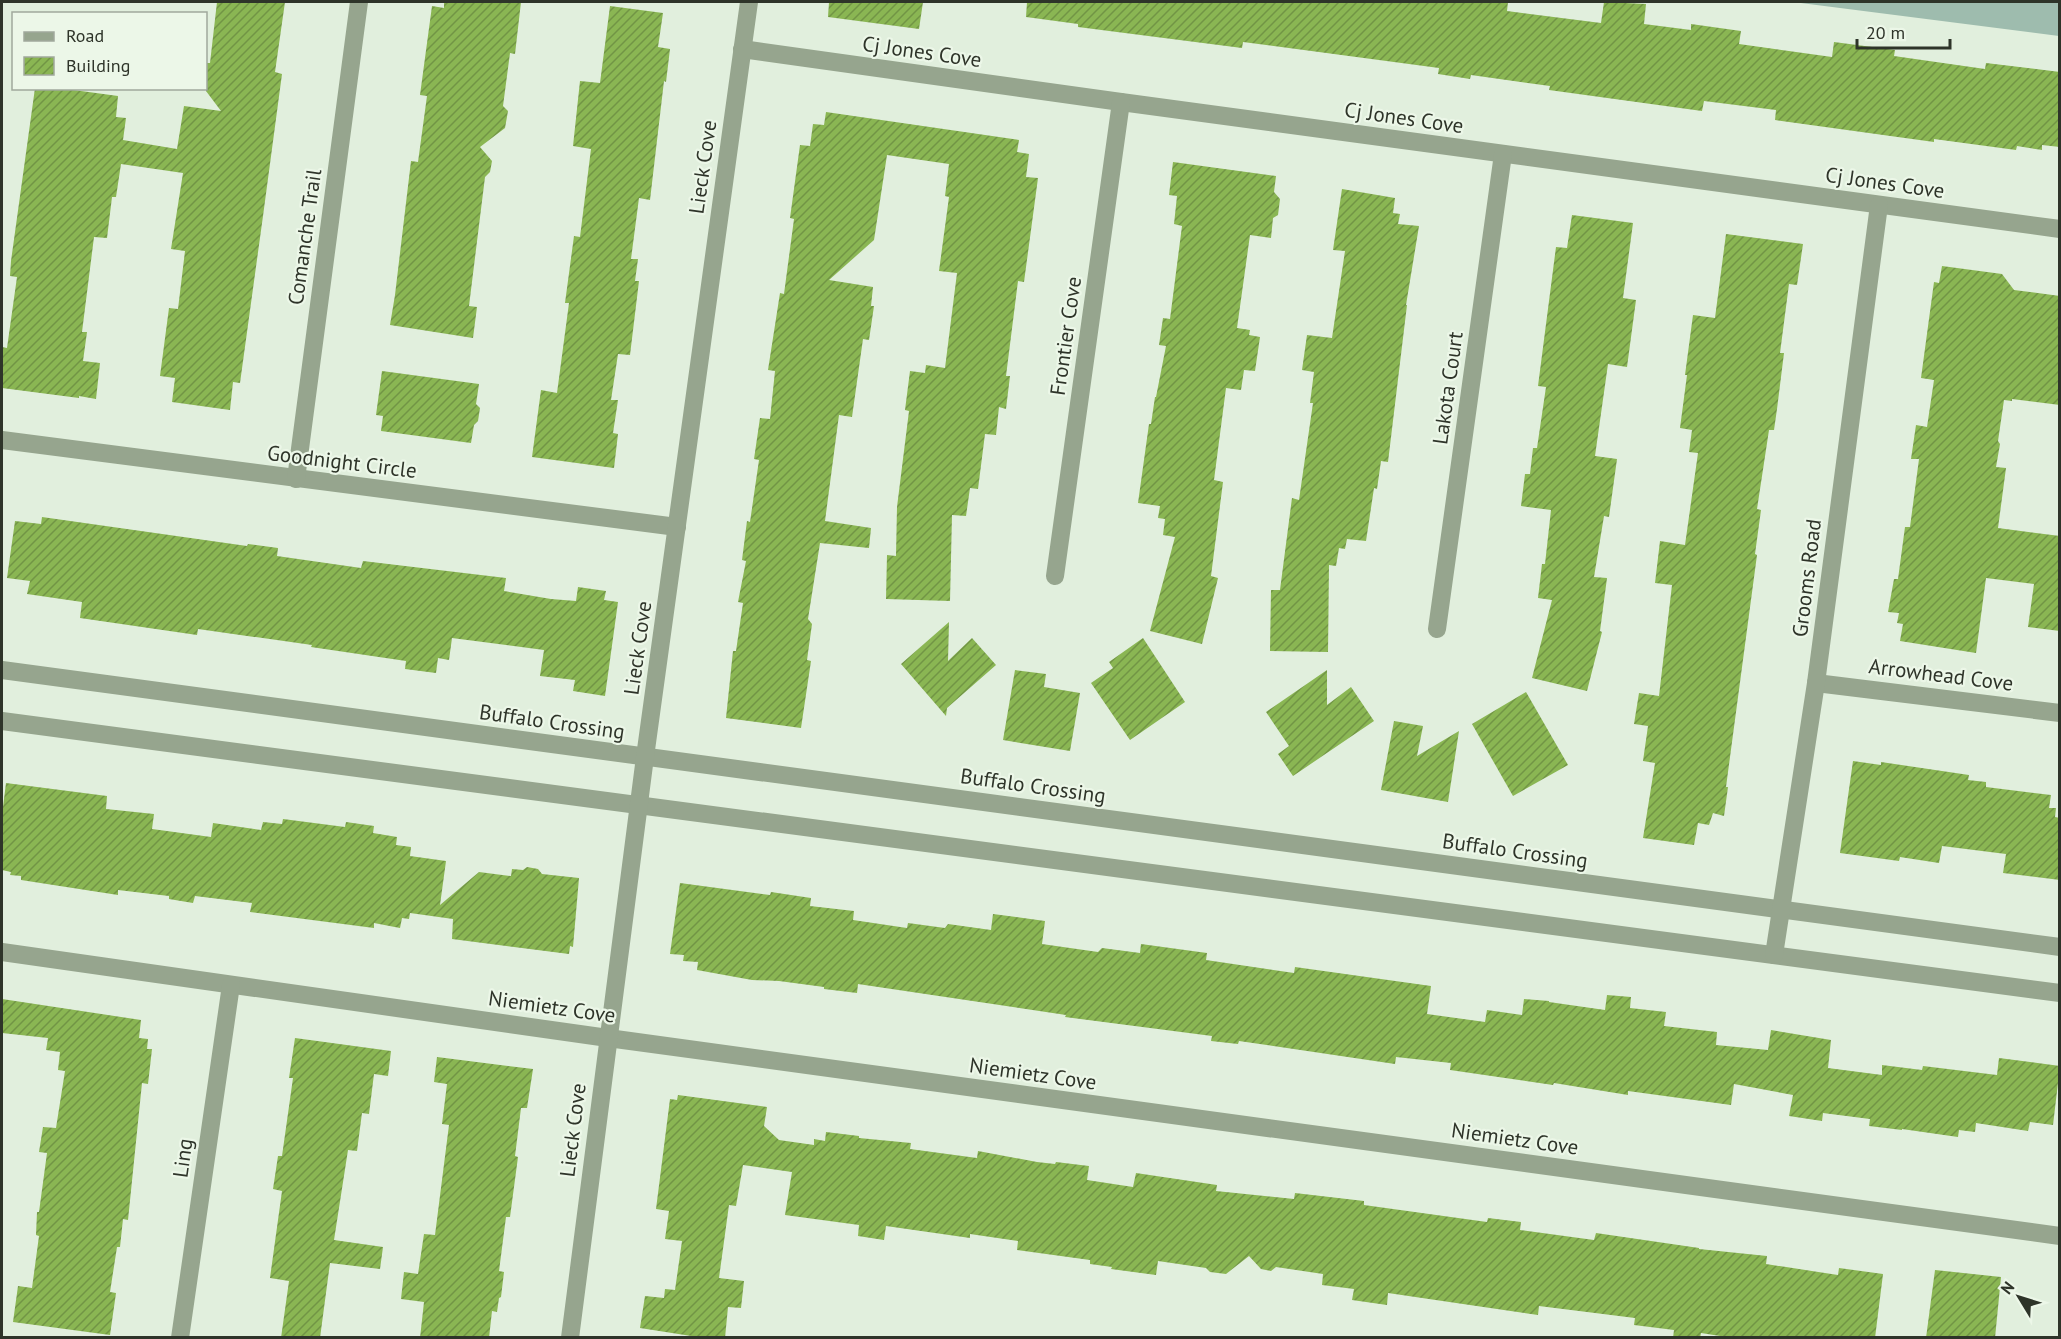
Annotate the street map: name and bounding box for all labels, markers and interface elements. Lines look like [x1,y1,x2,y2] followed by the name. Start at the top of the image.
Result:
[12,12,207,90] legend
[1857,12,1950,50] scale bar
[1866,21,1905,44] text: 20 m
[66,24,104,47] text: Road
[861,30,983,73] street label: Cj Jones Cove
[66,54,130,77] text: Building
[1343,96,1465,139] street label: Cj Jones Cove
[683,118,722,215] street label: Lieck Cove
[1824,161,1946,204] street label: Cj Jones Cove
[282,167,327,307] street label: Comanche Trail
[1044,275,1087,397] street label: Frontier Cove
[1426,330,1469,446] street label: Lakota Court
[266,439,418,484] street label: Goodnight Circle
[1786,518,1827,638] street label: Grooms Road
[618,599,657,696] street label: Lieck Cove
[1867,652,2015,697] street label: Arrowhead Cove
[478,698,626,745] street label: Buffalo Crossing
[959,762,1107,809] street label: Buffalo Crossing
[1441,827,1589,874] street label: Buffalo Crossing
[487,984,617,1029] street label: Niemietz Cove
[968,1051,1098,1096] street label: Niemietz Cove
[553,1082,592,1178] street label: Lieck Cove
[1450,1116,1580,1161] street label: Niemietz Cove
[166,1137,199,1179] street label: Ling
[1989,1267,2049,1327] north arrow
[1996,1277,2018,1298] text: N

